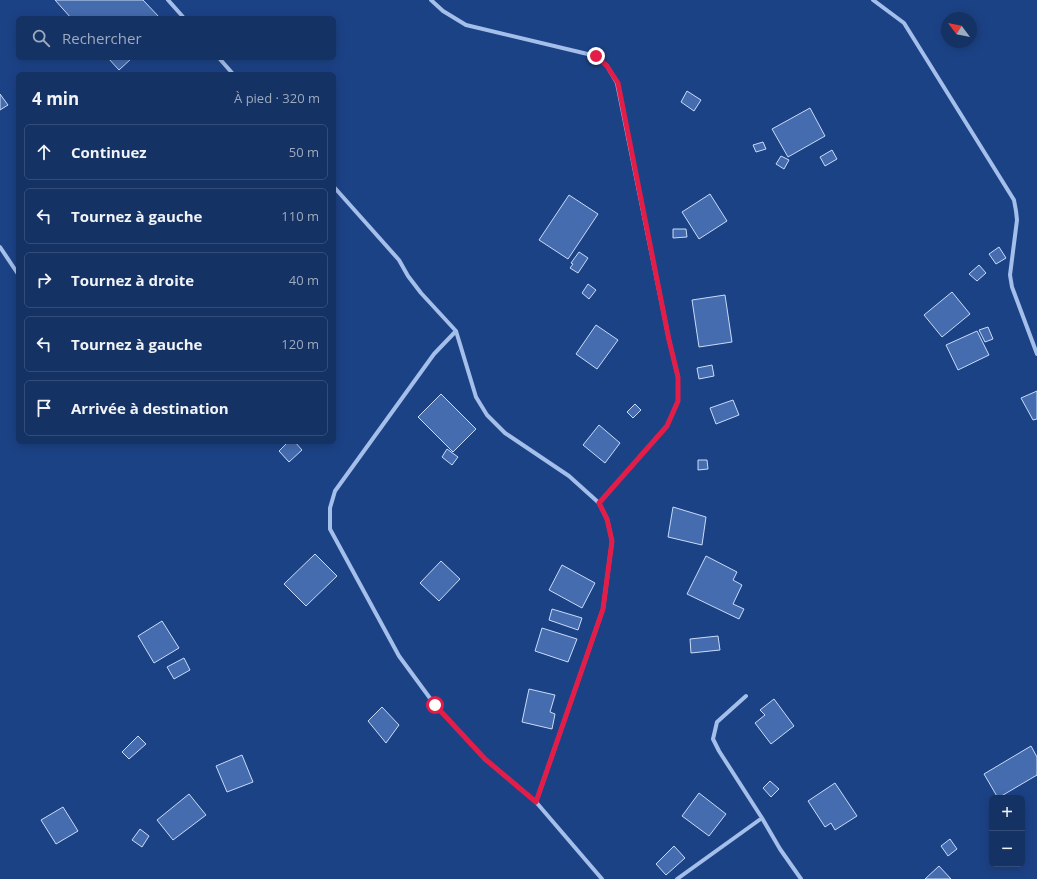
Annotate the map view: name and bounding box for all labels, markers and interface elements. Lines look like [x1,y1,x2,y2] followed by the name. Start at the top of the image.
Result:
[941,12,977,48] north arrow
[16,16,336,60] search box
[30,27,52,49] icon: search
[62,28,142,48] text: Rechercher
[587,47,605,65] route end
[32,87,79,110] text: 4 min
[234,89,320,107] text: À pied · 320 m
[33,141,55,163] icon: ahead
[71,142,147,162] text: Continuez
[289,143,319,161] text: 50 m
[33,205,55,227] icon: left
[71,206,202,226] text: Tournez à gauche
[281,207,319,225] text: 110 m
[33,269,55,291] icon: right
[71,270,194,290] text: Tournez à droite
[289,271,319,289] text: 40 m
[33,333,55,355] icon: left
[71,334,202,354] text: Tournez à gauche
[281,335,319,353] text: 120 m
[33,397,55,419] icon: arrive
[71,398,229,418] text: Arrivée à destination
[426,696,444,714] route start
[989,795,1025,867] map controls
[989,795,1025,831] button: +
[989,831,1025,867] button: −

